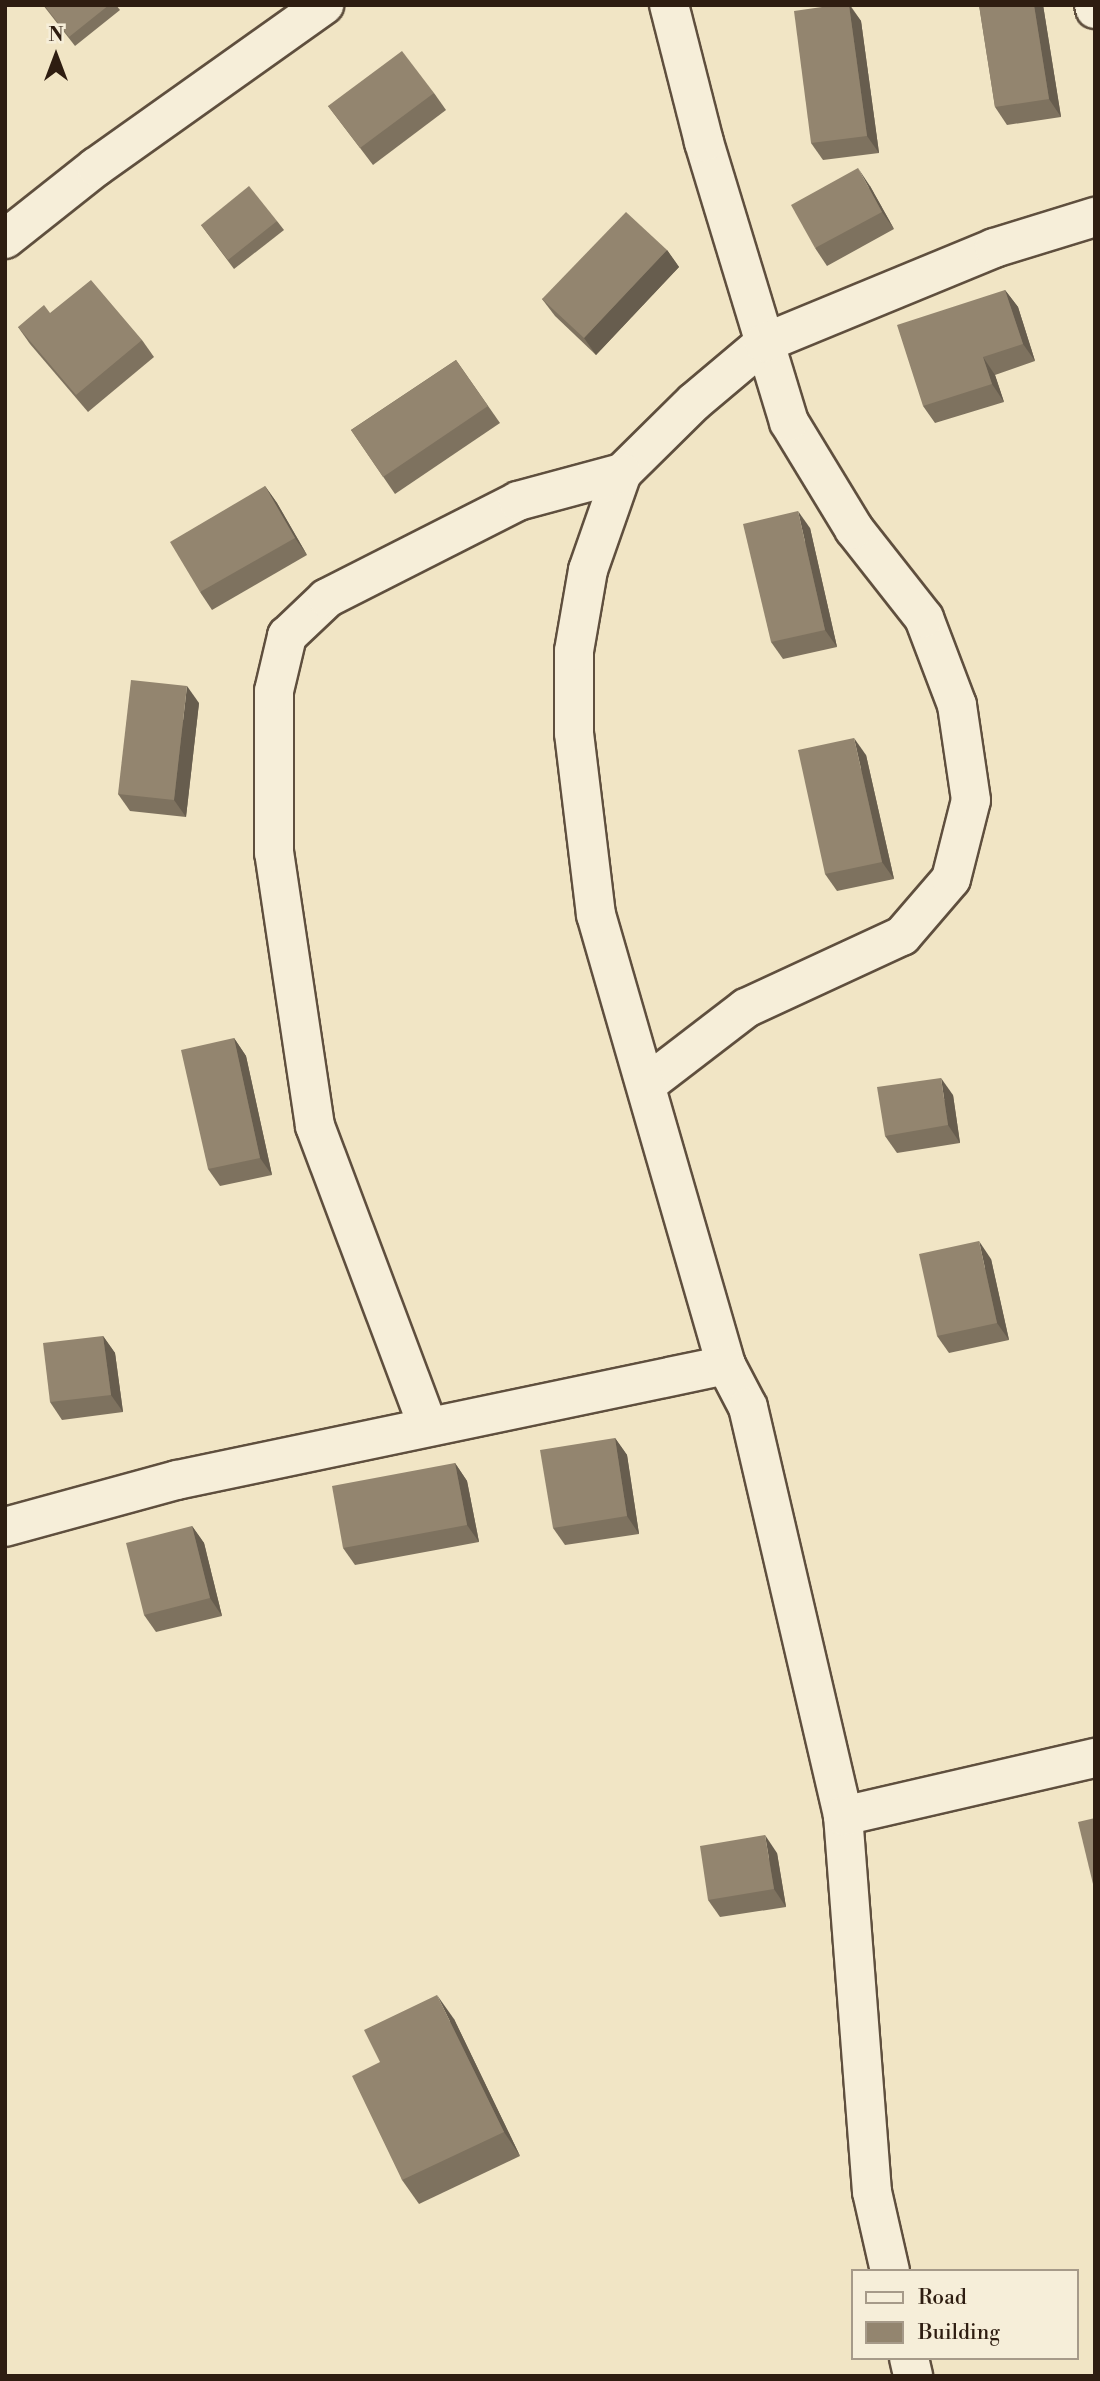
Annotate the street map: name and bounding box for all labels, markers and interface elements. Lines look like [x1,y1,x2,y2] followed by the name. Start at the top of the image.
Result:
[21,21,91,91] north arrow
[48,23,64,47] text: N
[852,2269,1079,2360] legend
[918,2285,967,2311] text: Road
[918,2320,1000,2346] text: Building

